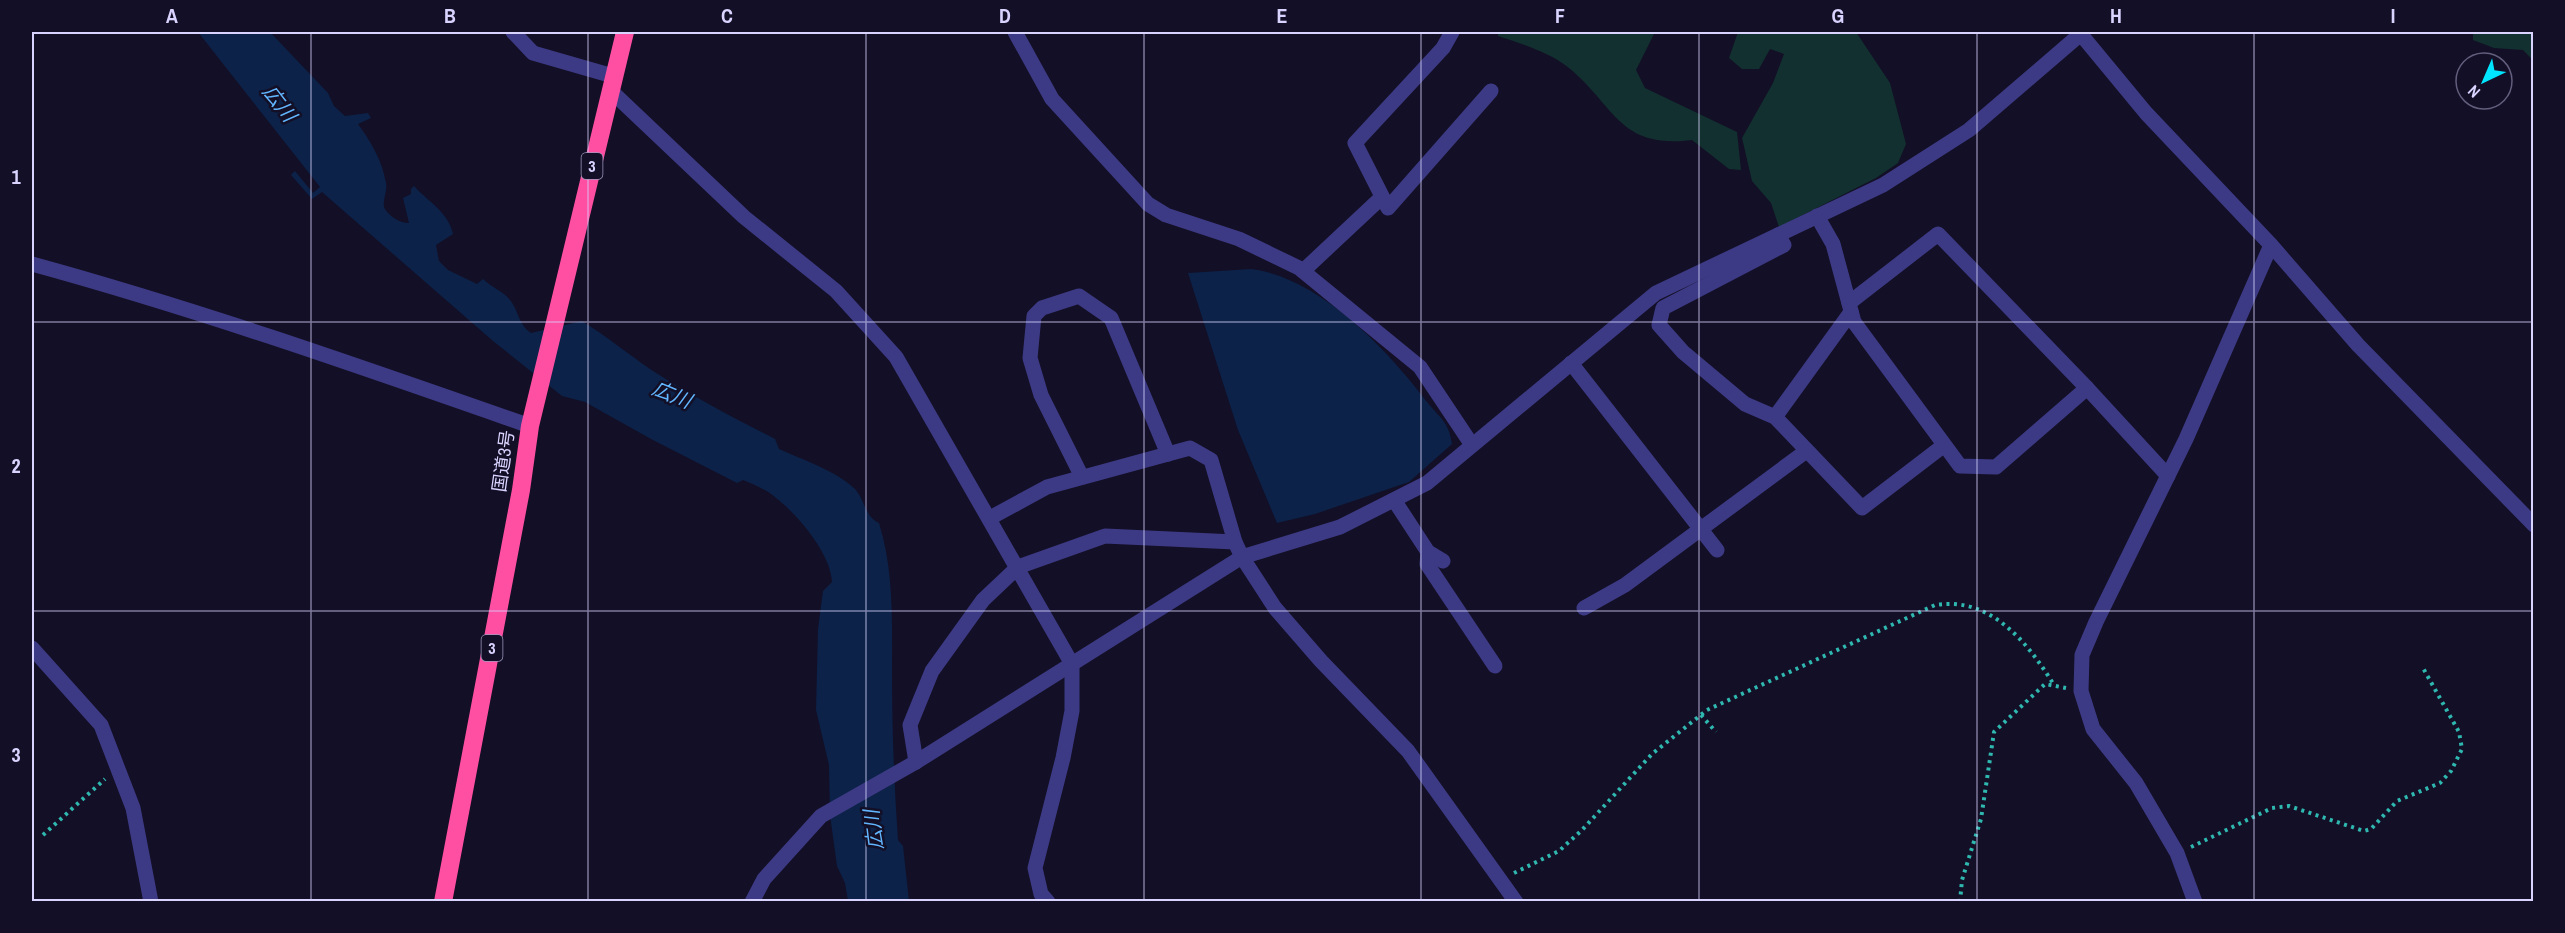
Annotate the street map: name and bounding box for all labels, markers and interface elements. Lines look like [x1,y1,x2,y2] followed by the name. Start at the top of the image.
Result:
[166,2,178,29] text: A
[444,2,456,29] text: B
[721,2,733,29] text: C
[999,2,1011,29] text: D
[1277,2,1288,29] text: E
[1555,2,1565,29] text: F
[1832,2,1844,29] text: G
[2110,2,2122,29] text: H
[2391,2,2395,29] text: I
[2454,51,2514,111] north arrow
[257,79,304,129] water label: 広川
[2463,81,2485,103] text: N
[582,153,602,179] road number: 3
[11,163,21,190] text: 1
[648,374,697,415] water label: 広川
[486,428,520,494] street label: 国道3号
[11,452,21,479] text: 2
[482,635,502,661] road number: 3
[11,741,21,768] text: 3
[857,807,889,851] water label: 広川

